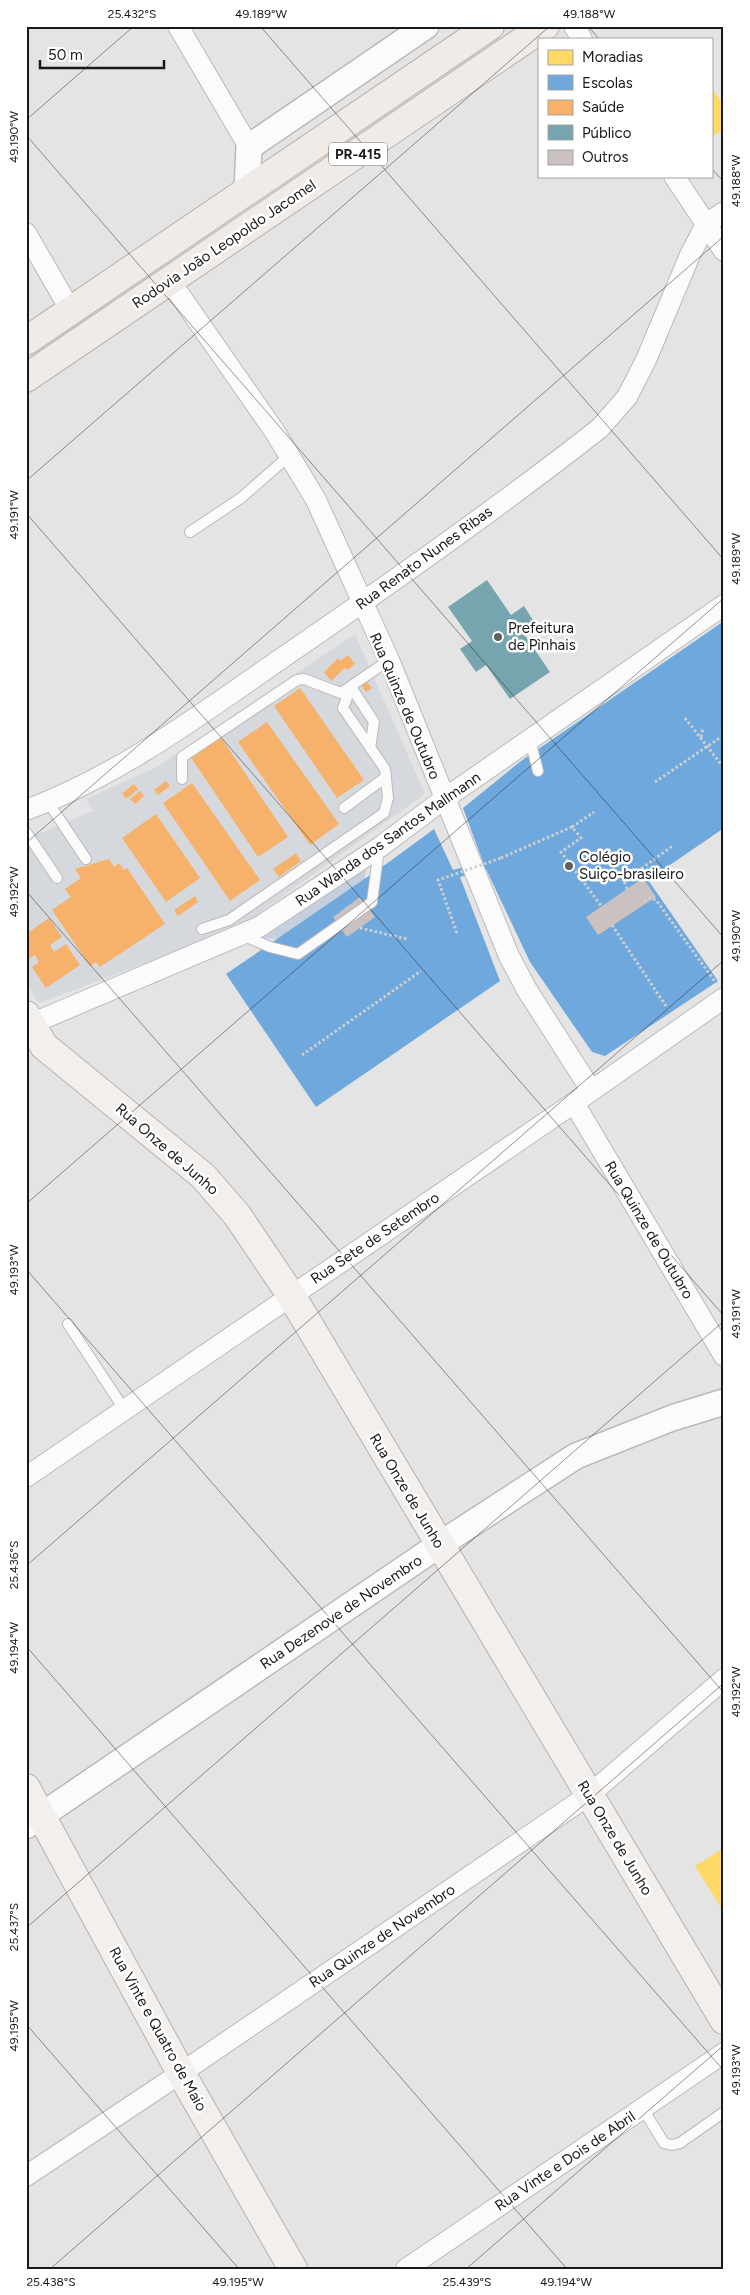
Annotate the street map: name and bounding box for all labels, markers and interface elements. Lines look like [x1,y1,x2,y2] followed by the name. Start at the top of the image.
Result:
[108,7,156,21] text: 25.432°S
[235,7,287,21] text: 49.189°W
[563,7,616,21] text: 49.188°W
[40,38,164,70] scale bar
[538,38,712,178] legend
[48,46,83,64] text: 50 m
[582,48,643,66] text: Moradias
[582,74,633,92] text: Escolas
[582,98,624,116] text: Saúde
[7,110,21,163] text: 49.190°W
[582,124,632,142] text: Público
[329,142,387,166] road number: PR-415
[582,148,628,166] text: Outros
[729,154,743,207] text: 49.188°W
[129,176,319,312] street label: Rodovia João Leopoldo Jacomel
[7,490,21,540] text: 49.191°W
[352,502,496,614] street label: Rua Renato Nunes Ribas
[729,533,743,585] text: 49.189°W
[508,619,576,654] place label: Prefeitura de Pìnhais
[366,630,444,782] street label: Rua Quinze de Outubro
[492,631,504,643] marker: Prefeitura de Pìnhais
[292,768,484,910] street label: Rua Wanda dos Santos Mallmann
[579,848,684,883] place label: Colégio Suiço-brasileiro
[563,860,575,872] marker: Colégio Suiço-brasileiro
[7,866,21,918] text: 49.192°W
[729,909,743,962] text: 49.190°W
[112,1099,222,1199] street label: Rua Onze de Junho
[601,1158,697,1302] street label: Rua Quinze de Outubro
[307,1188,443,1288] street label: Rua Sete de Setembro
[7,1244,21,1295] text: 49.193°W
[729,1289,743,1339] text: 49.191°W
[366,1430,449,1552] street label: Rua Onze de Junho
[7,1541,21,1589] text: 25.436°S
[257,1551,426,1673] street label: Rua Dezenove de Novembro
[7,1622,21,1674] text: 49.194°W
[729,1666,743,1718] text: 49.192°W
[574,1777,657,1899] street label: Rua Onze de Junho
[306,1880,459,1992] street label: Rua Quinze de Novembro
[7,1903,21,1951] text: 25.437°S
[105,1944,211,2114] street label: Rua Vinte e Quatro de Maio
[7,2000,21,2052] text: 49.195°W
[729,2044,743,2095] text: 49.193°W
[491,2107,639,2215] street label: Rua Vinte e Dois de Abril
[26,2275,76,2289] text: 25.438°S
[212,2275,264,2289] text: 49.195°W
[443,2275,491,2289] text: 25.439°S
[540,2275,592,2289] text: 49.194°W

